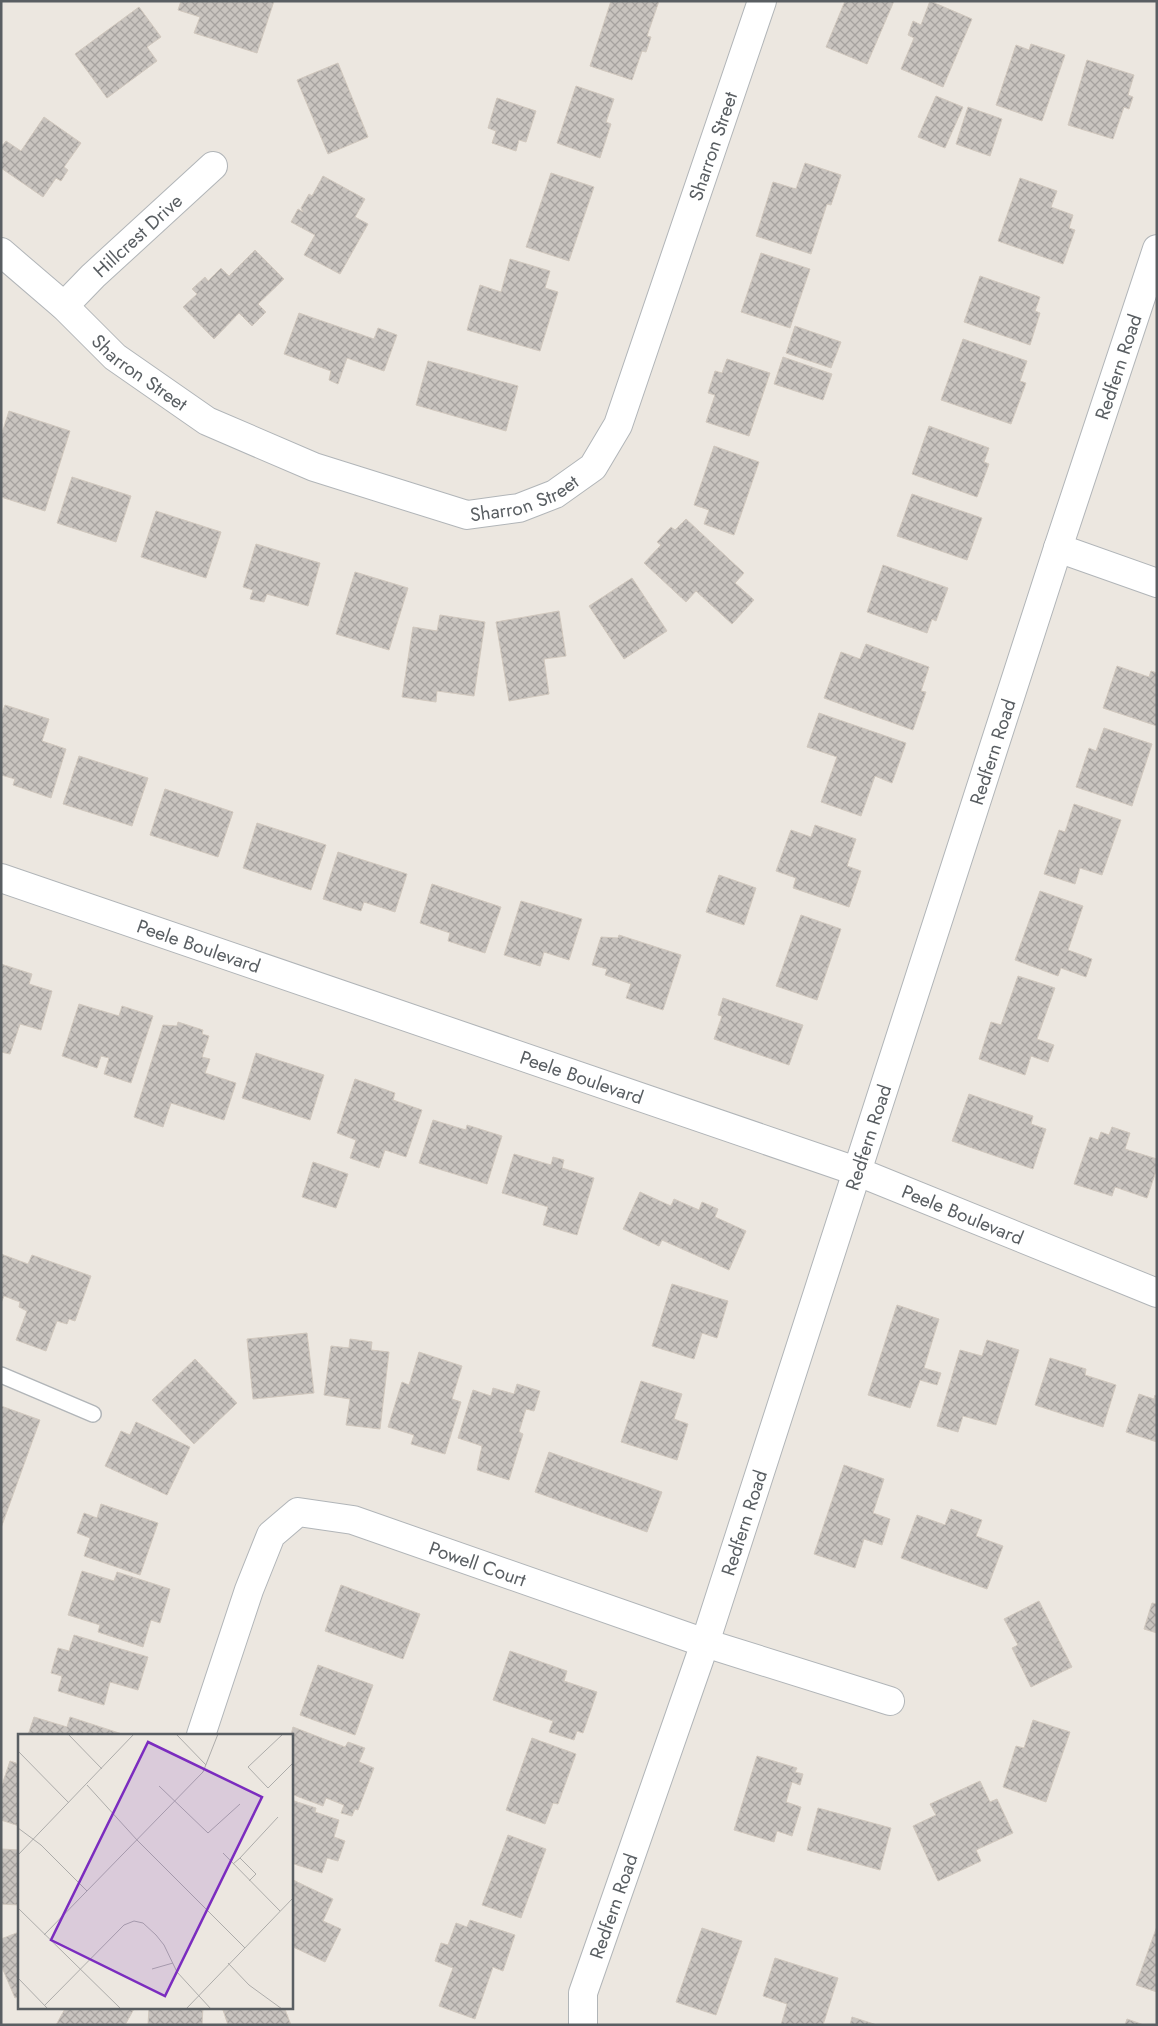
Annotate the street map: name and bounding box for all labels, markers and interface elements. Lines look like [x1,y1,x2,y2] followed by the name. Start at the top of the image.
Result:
[682,88,744,205] street label: Sharron Street
[87,187,189,284] street label: Hillcrest Drive
[1088,311,1149,423] street label: Redfern Road
[85,328,193,418] street label: Sharron Street
[468,468,584,528] street label: Sharron Street
[963,696,1022,808] street label: Redfern Road
[133,913,264,980] street label: Peele Boulevard
[516,1044,647,1111] street label: Peele Boulevard
[839,1081,898,1194] street label: Redfern Road
[898,1178,1027,1251] street label: Peele Boulevard
[715,1467,774,1579] street label: Redfern Road
[425,1535,530,1594] street label: Powell Court
[18,1734,292,2008] inset map
[583,1850,645,1963] street label: Redfern Road

